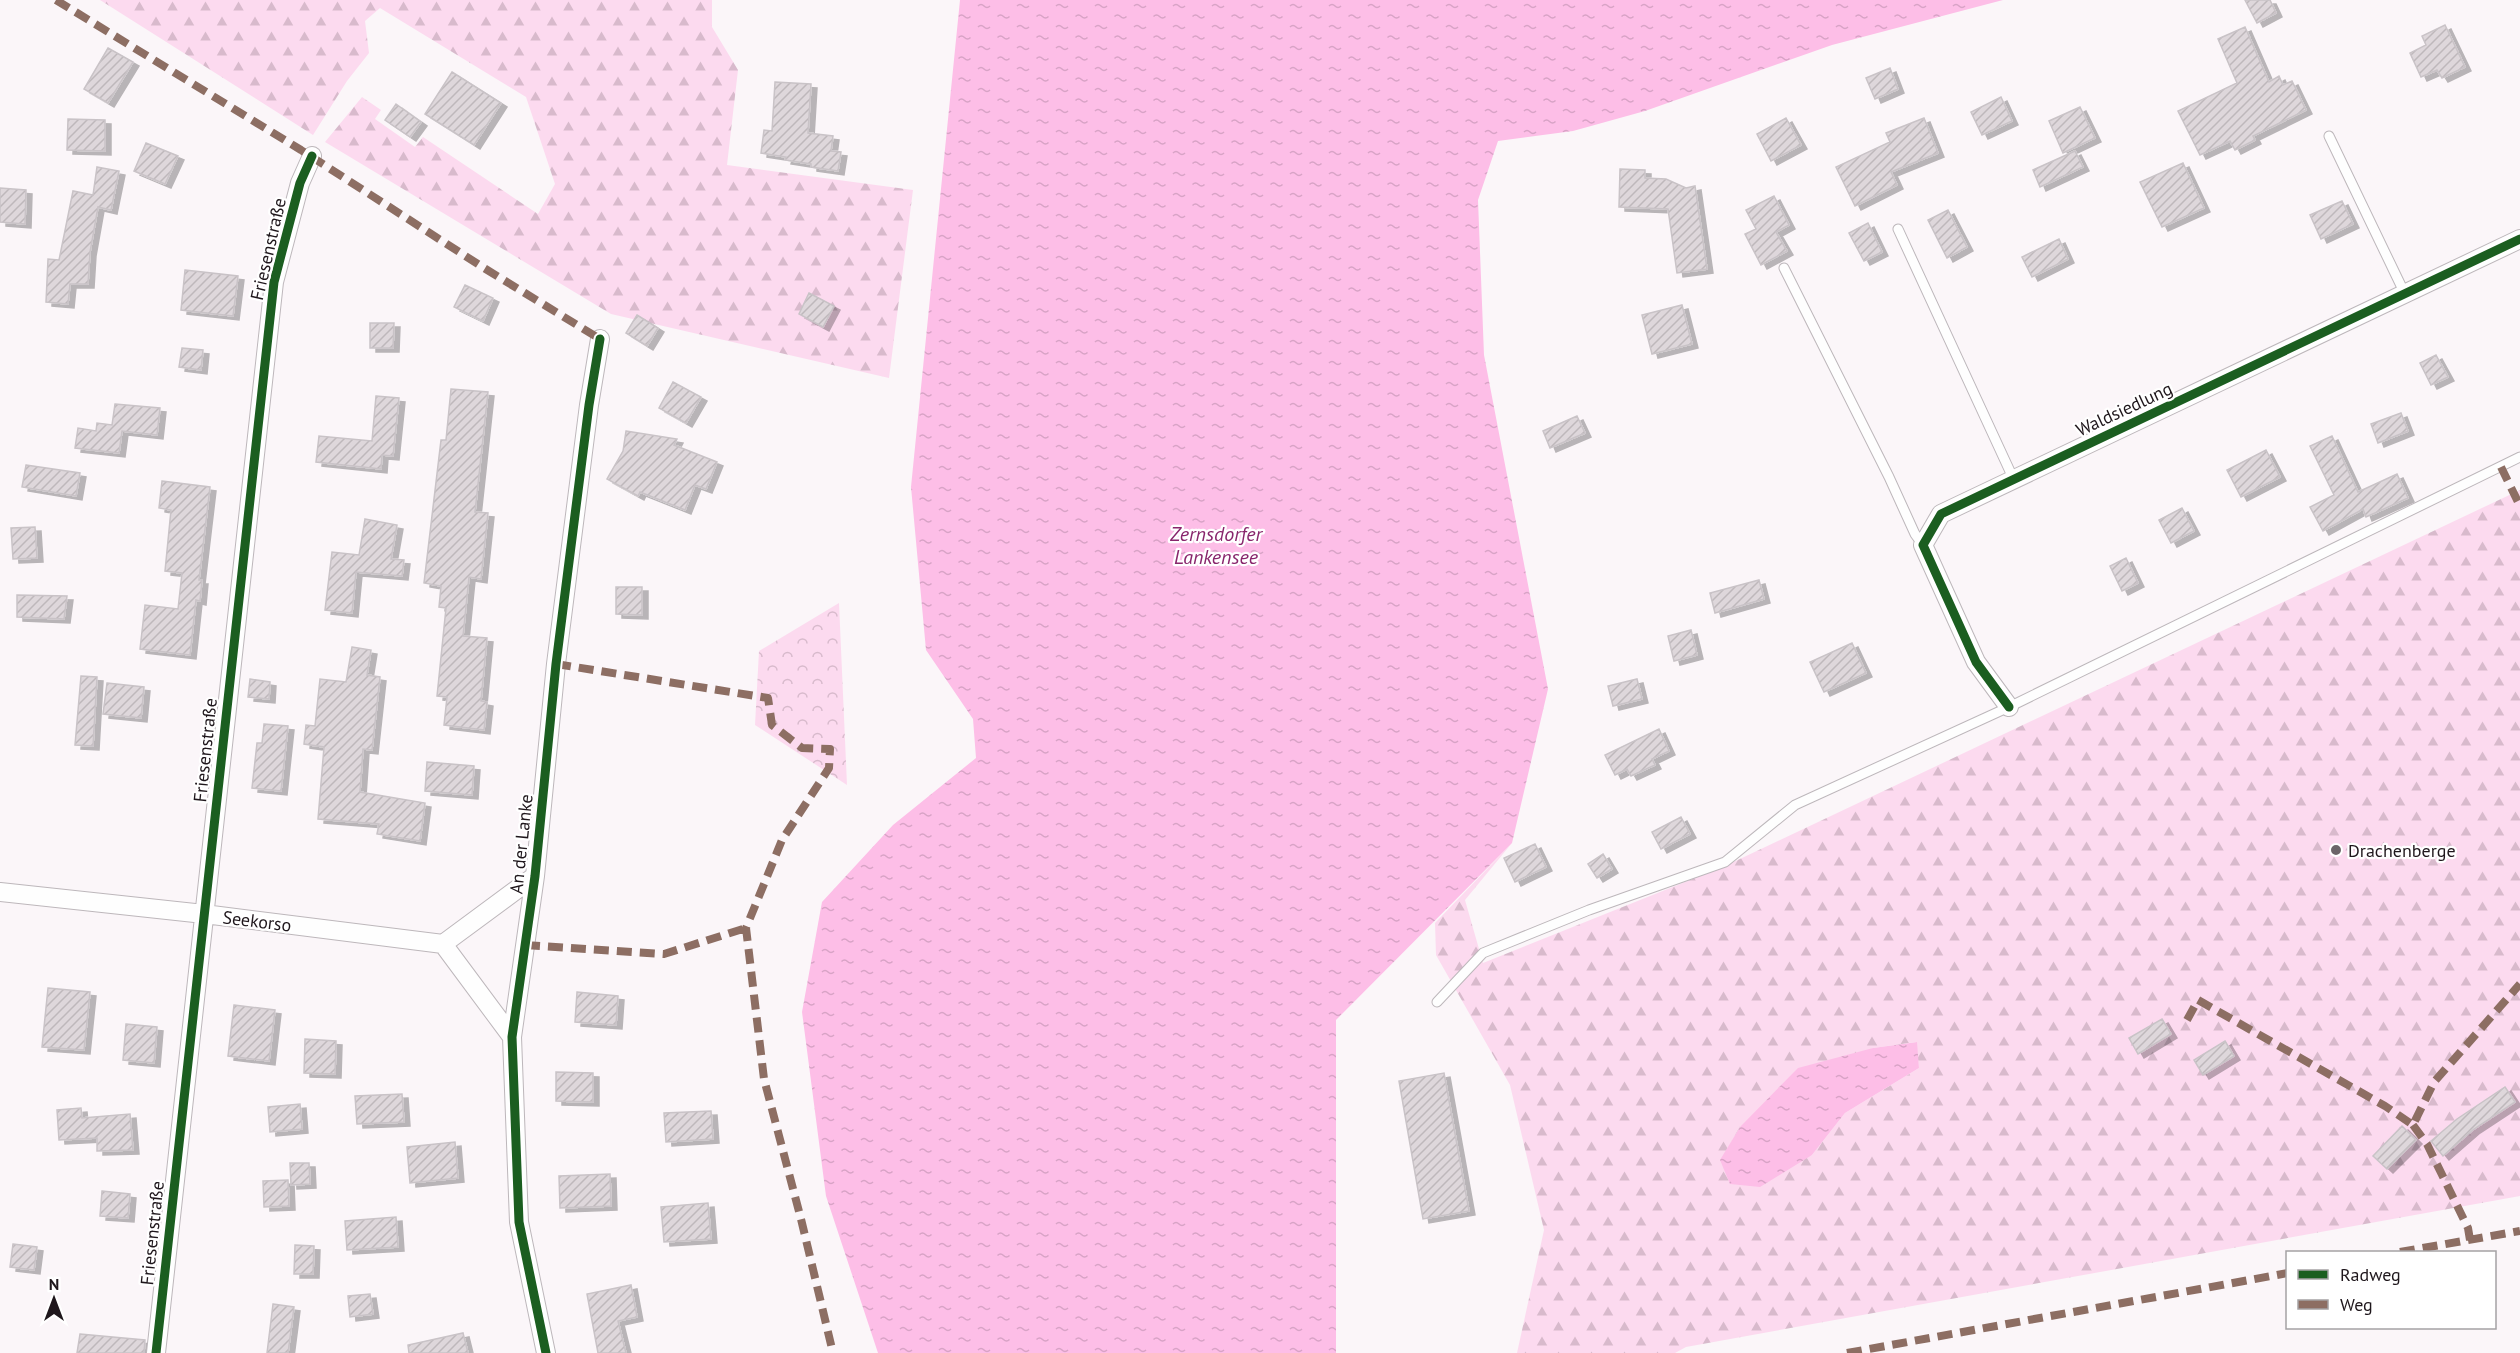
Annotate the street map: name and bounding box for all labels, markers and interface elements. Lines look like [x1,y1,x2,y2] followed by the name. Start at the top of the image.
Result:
[245,196,291,302] street label: Friesenstraße
[2072,377,2176,441] street label: Waldsiedlung
[1169,521,1264,570] water label: Zernsdorfer Lankensee
[188,697,222,803] street label: Friesenstraße
[504,793,538,895] street label: An der Lanke
[2348,839,2456,862] place label: Drachenberge
[2329,843,2343,857] marker: Drachenberge
[221,905,293,937] street label: Seekorso
[135,1180,169,1286] street label: Friesenstraße
[2286,1251,2496,1329] legend
[2340,1263,2401,1286] text: Radweg
[24,1269,84,1329] north arrow
[49,1274,59,1294] text: N
[2340,1293,2373,1316] text: Weg

